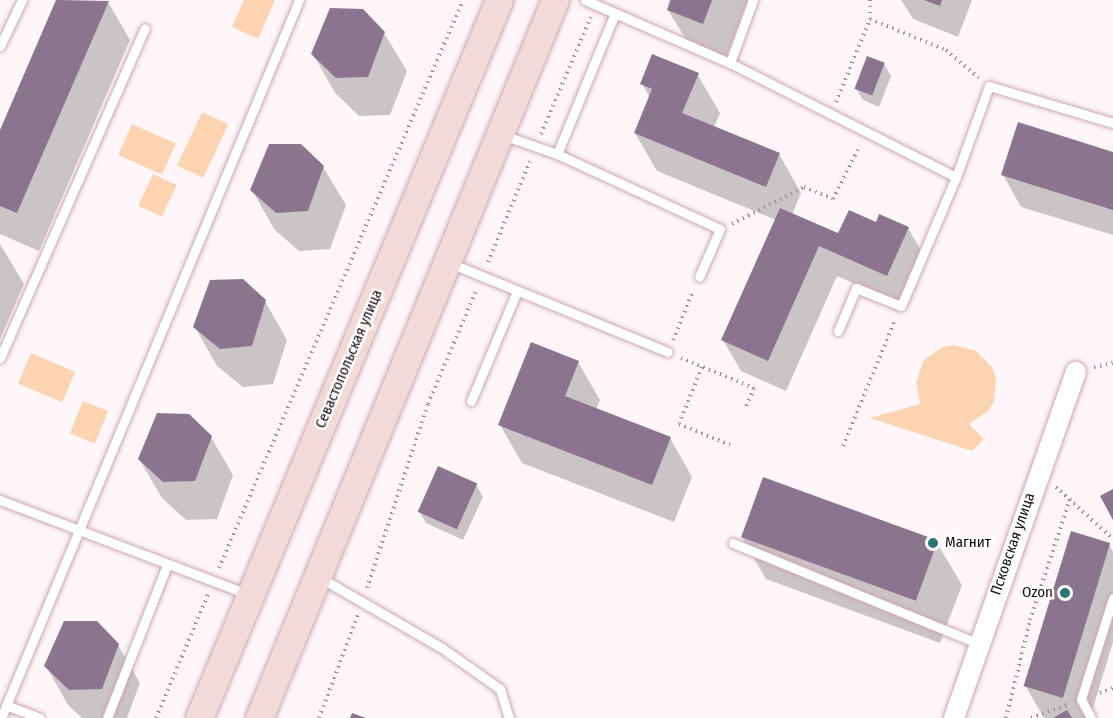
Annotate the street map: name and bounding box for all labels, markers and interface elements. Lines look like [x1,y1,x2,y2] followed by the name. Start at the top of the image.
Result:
[312,287,386,431] street label: Севастопольская улица
[987,491,1039,597] street label: Псковская улица
[945,534,991,552] place label: Магнит
[926,536,940,550] marker: Магнит
[1022,584,1053,602] place label: Ozon
[1058,586,1072,600] marker: Ozon

